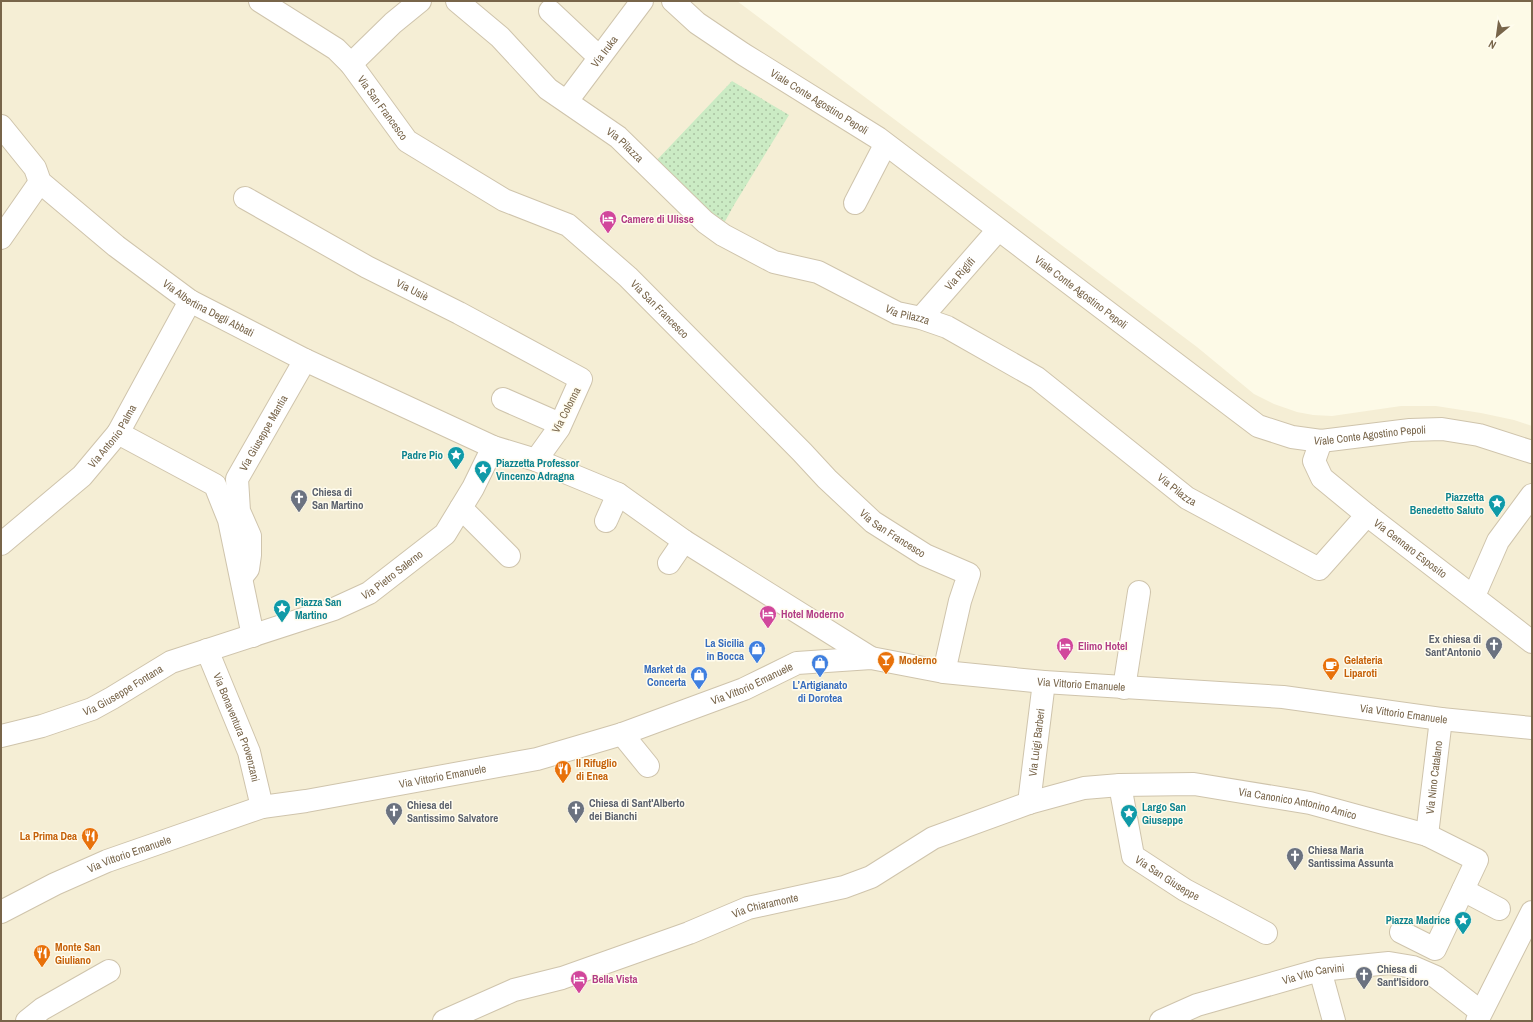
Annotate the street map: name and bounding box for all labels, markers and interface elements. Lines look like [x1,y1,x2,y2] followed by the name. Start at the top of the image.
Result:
[1477,16,1517,56] north arrow
[588,33,621,70] street label: Via Iruka
[1486,37,1498,52] text: N
[768,66,871,137] street label: Viale Conte Agostino Pepoli
[354,72,411,143] street label: Via San Francesco
[604,124,647,165] street label: Via Pilazza
[598,209,618,234] hotel icon: Camere di Ulisse
[621,212,694,226] place label: Camere di Ulisse
[1032,252,1130,332] street label: Viale Conte Agostino Pepoli
[942,254,978,293] street label: Via Riglifi
[160,276,257,340] street label: Via Albertina Degli Abbati
[394,276,431,304] street label: Via Usiè
[628,277,692,341] street label: Via San Francesco
[883,301,932,328] street label: Via Pilazza
[549,385,583,435] street label: Via Colonna
[236,392,291,473] street label: Via Giuseppe Mantia
[85,402,139,471] street label: Via Antonio Palma
[1313,423,1426,448] street label: Viale Conte Agostino Pepoli
[446,445,466,470] place icon: Padre Pio
[401,448,443,462] place label: Padre Pio
[496,456,580,483] place label: Piazzetta Professor Vincenzo Adragna
[473,459,493,484] place icon: Piazzetta Professor Vincenzo Adragna
[1155,470,1199,509] street label: Via Pilazza
[312,485,364,512] place label: Chiesa di San Martino
[289,488,309,513] church icon: Chiesa di San Martino
[1410,490,1484,517] place label: Piazzetta Benedetto Saluto
[1487,493,1507,518] place icon: Piazzetta Benedetto Saluto
[857,506,928,561] street label: Via San Francesco
[1371,516,1450,581] street label: Via Gennaro Esposito
[359,547,425,603] street label: Via Pietro Salerno
[295,595,342,622] place label: Piazza San Martino
[272,598,292,623] place icon: Piazza San Martino
[758,604,778,629] hotel icon: Hotel Moderno
[781,607,845,621] place label: Hotel Moderno
[1425,632,1481,659] place label: Ex chiesa di Sant'Antonio
[1484,635,1504,660] church icon: Ex chiesa di Sant'Antonio
[705,636,744,663] place label: La Sicilia in Bocca
[1055,636,1075,661] hotel icon: Elimo Hotel
[747,639,767,664] shop icon: La Sicilia in Bocca
[1078,639,1128,653] place label: Elimo Hotel
[876,650,896,675] bar icon: Moderno
[810,653,830,678] shop icon: L’Artigianato di Dorotea
[899,653,938,667] place label: Moderno
[1344,653,1383,680] place label: Gelateria Liparoti
[1321,656,1341,681] cafe icon: Gelateria Liparoti
[709,659,795,708] street label: Via Vittorio Emanuele
[81,662,165,719] street label: Via Giuseppe Fontana
[644,662,686,689] place label: Market da Concerta
[689,665,709,690] shop icon: Market da Concerta
[210,671,263,783] street label: Via Bonaventura Provenzani
[1037,674,1126,694] street label: Via Vittorio Emanuele
[792,678,848,705] place label: L’Artigianato di Dorotea
[1359,701,1448,727] street label: Via Vittorio Emanuele
[1025,708,1048,777] street label: Via Luigi Barberi
[1423,740,1445,815] street label: Via Nino Catalano
[576,756,618,783] place label: Il Rifuglio di Enea
[553,759,573,784] restaurant icon: Il Rifuglio di Enea
[398,761,487,791] street label: Via Vittorio Emanuele
[1238,784,1358,822] street label: Via Canonico Antonino Amico
[589,796,685,823] place label: Chiesa di Sant'Alberto dei Bianchi
[407,798,498,825] place label: Chiesa del Santissimo Salvatore
[566,799,586,824] church icon: Chiesa di Sant'Alberto dei Bianchi
[1142,800,1186,827] place label: Largo San Giuseppe
[384,801,404,826] church icon: Chiesa del Santissimo Salvatore
[1119,803,1139,828] place icon: Largo San Giuseppe
[80,826,100,851] restaurant icon: La Prima Dea
[20,829,77,843] place label: La Prima Dea
[85,832,173,876] street label: Via Vittorio Emanuele
[1308,843,1393,870] place label: Chiesa Maria Santissima Assunta
[1285,846,1305,871] church icon: Chiesa Maria Santissima Assunta
[1132,852,1202,903] street label: Via San Giuseppe
[730,890,800,921] street label: Via Chiaramonte
[1453,910,1473,935] place icon: Piazza Madrice
[1386,913,1450,927] place label: Piazza Madrice
[55,940,101,967] place label: Monte San Giuliano
[32,943,52,968] restaurant icon: Monte San Giuliano
[1281,961,1345,987] street label: Via Vito Carvini
[1377,962,1429,989] place label: Chiesa di Sant'Isidoro
[1354,965,1374,990] church icon: Chiesa di Sant'Isidoro
[569,969,589,994] hotel icon: Bella Vista
[592,972,637,986] place label: Bella Vista

